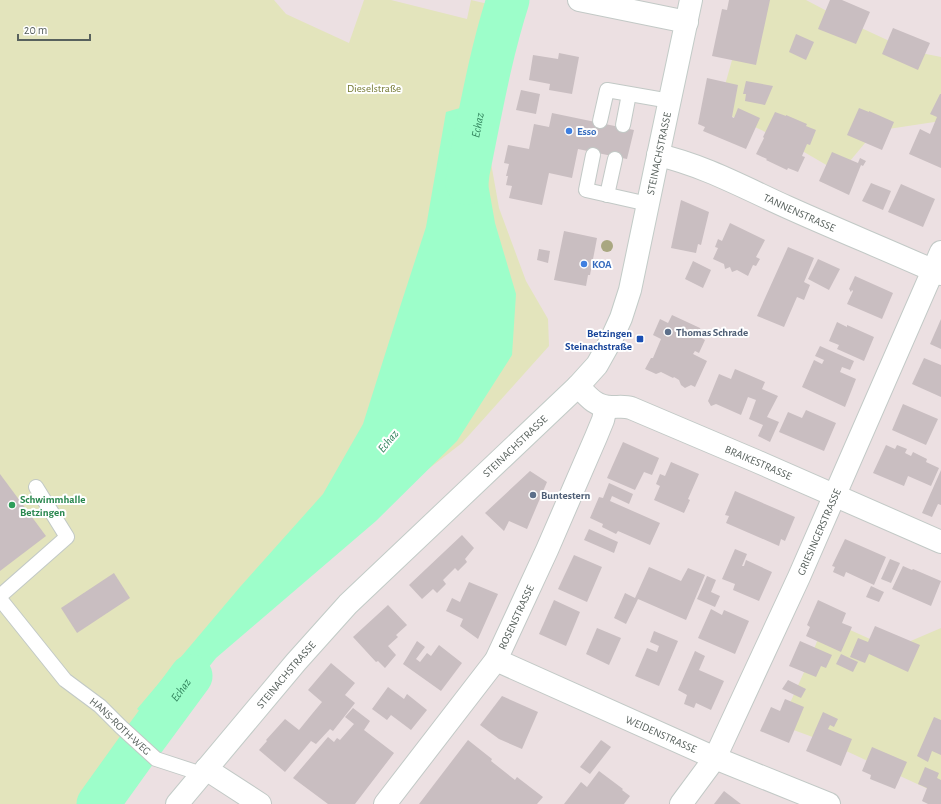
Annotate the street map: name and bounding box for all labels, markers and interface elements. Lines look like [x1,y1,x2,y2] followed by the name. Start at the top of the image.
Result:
[18,16,90,42] scale bar
[24,24,47,36] text: 20 m
[347,83,401,94] park label: Dieselstraße
[469,111,486,139] water label: Echaz
[644,111,673,196] street label: STEINACHSTRASSE
[564,126,574,136] marker: Esso
[577,126,597,137] place label: Esso
[762,191,838,233] street label: TANNENSTRASSE
[579,259,589,269] marker: KOA
[592,259,612,270] place label: KOA
[663,327,673,337] marker: Thomas Schrade
[676,327,748,338] place label: Thomas Schrade
[565,328,632,352] place label: Betzingen Steinachstraße
[635,334,645,344] marker: Betzingen Steinachstraße
[480,412,550,479] street label: STEINACHSTRASSE
[375,427,401,454] water label: Echaz
[724,443,794,482] street label: BRAIKESTRASSE
[795,486,843,577] street label: GRIESINGERSTRASSE
[528,490,538,500] marker: Buntestern
[541,490,591,501] place label: Buntestern
[20,494,86,518] place label: Schwimmhalle Betzingen
[7,500,17,510] marker: Schwimmhalle Betzingen
[496,583,536,651] street label: ROSENSTRASSE
[254,639,318,710] street label: STEINACHSTRASSE
[169,676,193,704] water label: Echaz
[88,695,153,757] street label: HANS-ROTH-WEG
[624,713,699,755] street label: WEIDENSTRASSE

